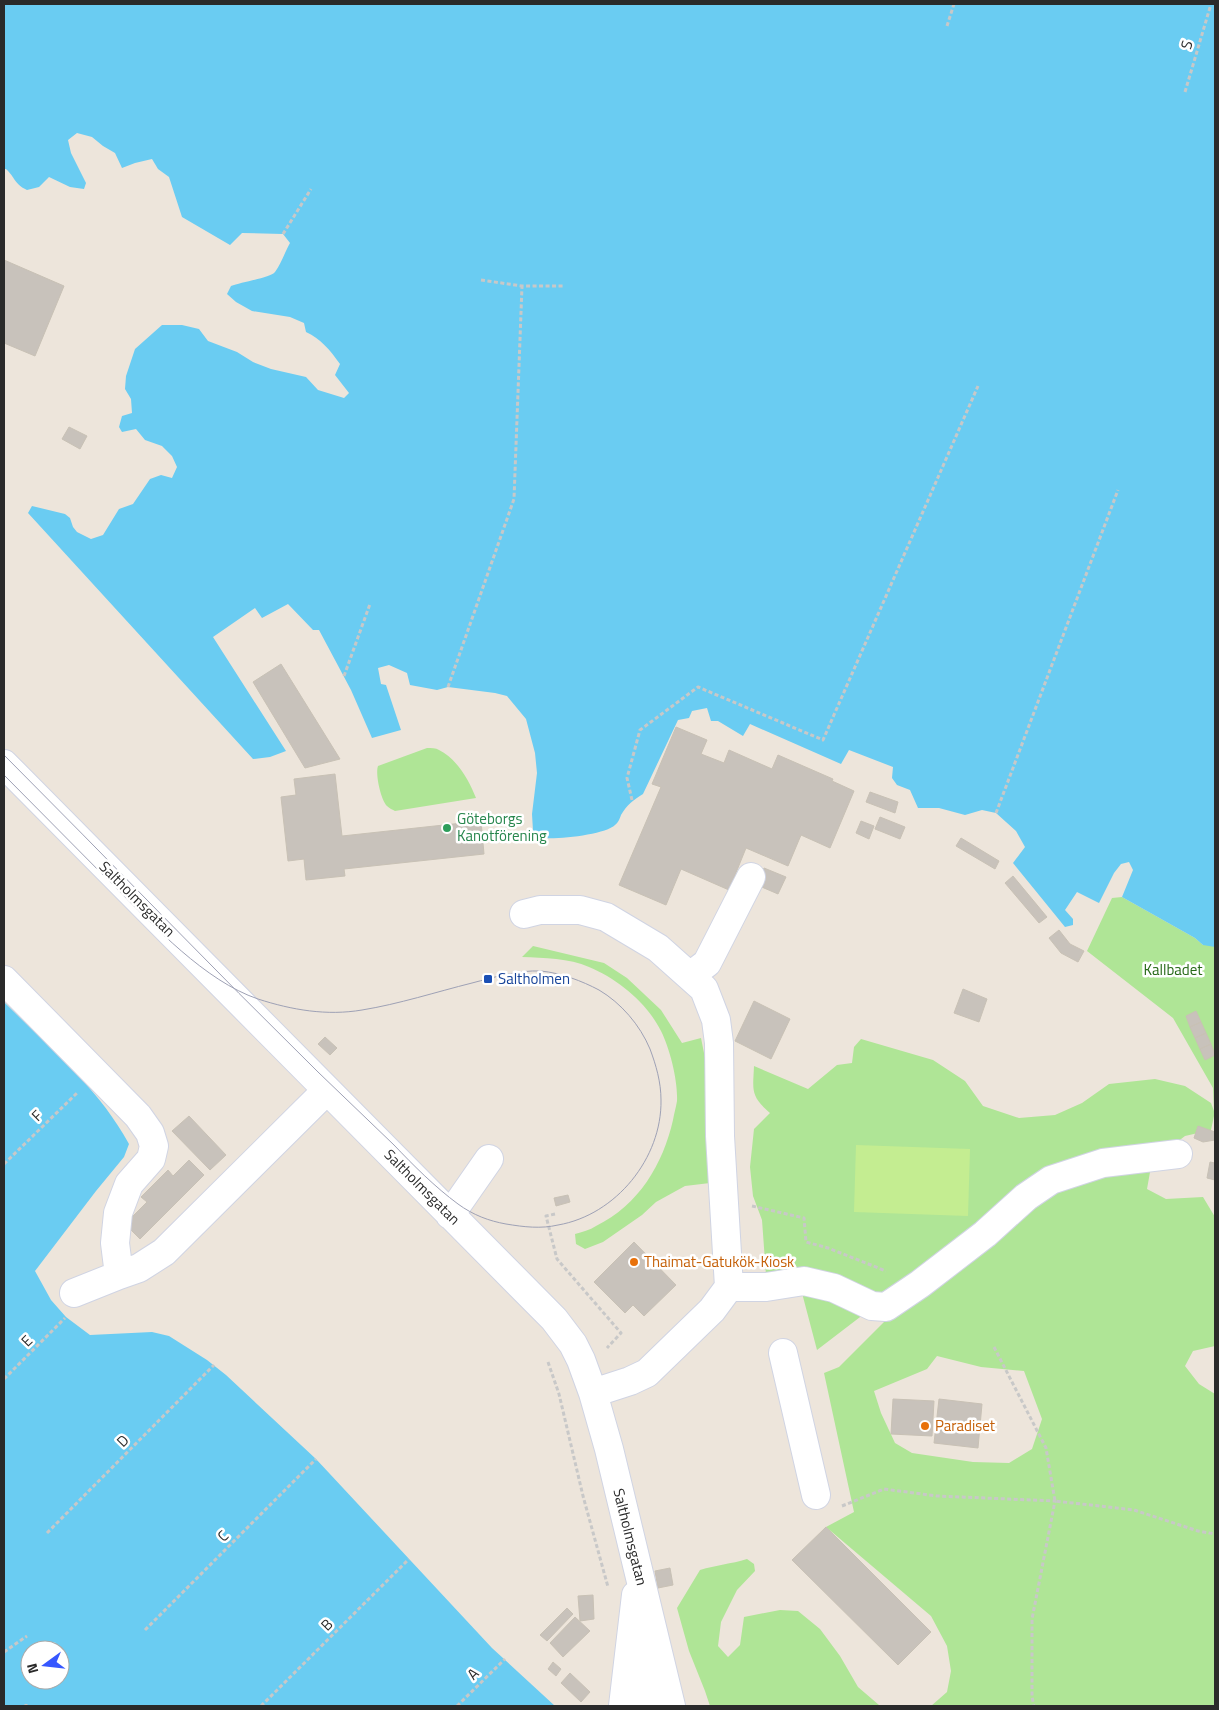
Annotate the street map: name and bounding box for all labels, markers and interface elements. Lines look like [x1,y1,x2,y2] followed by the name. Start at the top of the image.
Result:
[1174,38,1199,52] street label: S
[457,807,547,847] place label: Göteborgs Kanotförening
[441,822,453,834] marker: Göteborgs Kanotförening
[94,855,181,942] street label: Saltholmsgatan
[1143,958,1203,981] park label: Kallbadet
[498,967,570,990] place label: Saltholmen
[482,973,494,985] marker: Saltholmen
[26,1105,48,1127] street label: F
[379,1143,466,1230] street label: Saltholmsgatan
[644,1250,794,1273] place label: Thaimat-Gatukök-Kiosk
[628,1256,640,1268] marker: Thaimat-Gatukök-Kiosk
[16,1330,38,1352] street label: E
[935,1414,996,1437] place label: Paradiset
[919,1420,931,1432] marker: Paradiset
[111,1429,134,1452] street label: D
[607,1486,654,1588] street label: Saltholmsgatan
[212,1525,234,1547] street label: C
[315,1613,338,1636] street label: B
[20,1640,70,1690] north arrow
[21,1661,43,1676] text: N
[461,1662,484,1685] street label: A

